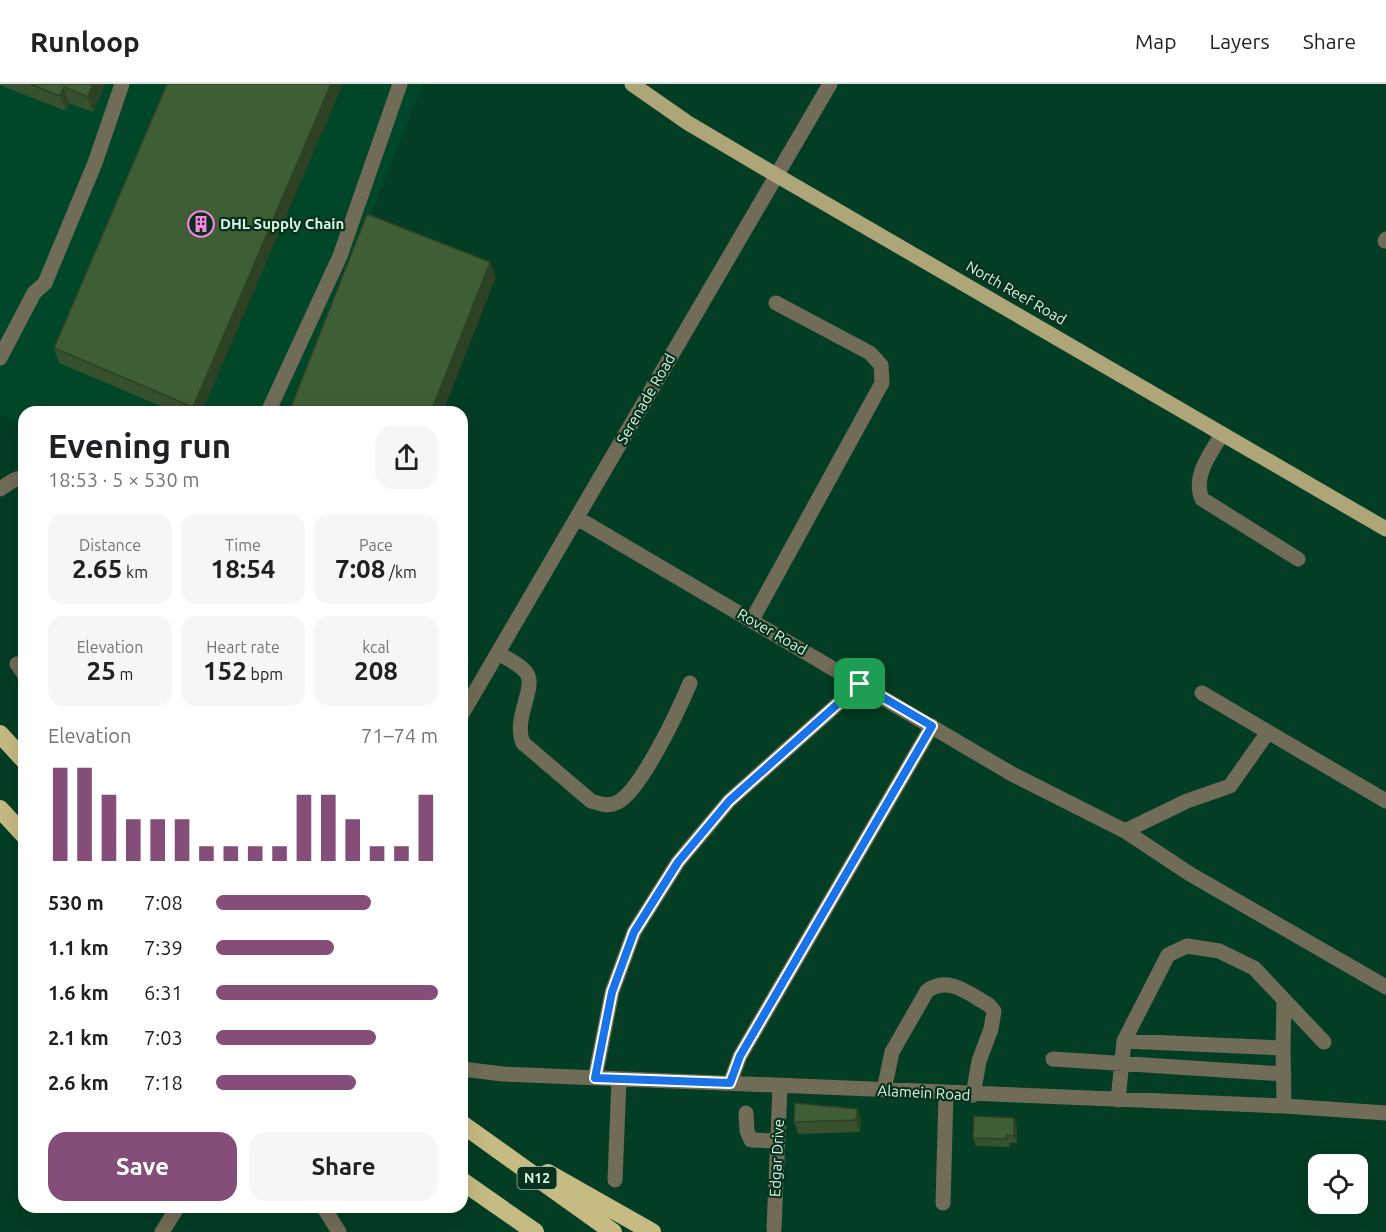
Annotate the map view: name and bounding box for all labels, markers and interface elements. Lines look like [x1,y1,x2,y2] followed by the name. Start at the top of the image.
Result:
[30,26,140,57] text: Runloop
[1135,29,1176,53] text: Map
[1209,29,1270,53] text: Layers
[1303,29,1356,53] text: Share
[186,209,216,239] building icon: DHL Supply Chain
[220,215,344,232] place label: DHL Supply Chain
[963,257,1069,328] street label: North Reef Road
[613,351,678,447] street label: Serenade Road
[375,426,438,489] button: share
[48,427,231,464] text: Evening run
[48,468,200,491] text: 18:53 · 5 × 530 m
[79,536,141,554] text: Distance
[225,536,261,554] text: Time
[359,536,393,554] text: Pace
[72,554,122,583] text: 2.65
[210,554,276,583] text: 18:54
[335,554,385,583] text: 7:08
[122,563,148,581] text: km
[385,563,417,581] text: /km
[735,605,810,658] street label: Rover Road
[77,638,143,656] text: Elevation
[206,638,280,656] text: Heart rate
[362,638,390,656] text: kcal
[87,656,116,685] text: 25
[203,656,247,685] text: 152
[354,656,398,685] text: 208
[834,658,885,709] pin
[116,665,133,683] text: m
[247,665,283,683] text: bpm
[843,667,876,700] icon: arrive
[48,724,131,747] text: Elevation
[361,724,438,747] text: 71–74 m
[48,891,104,914] text: 530 m
[144,891,183,914] text: 7:08
[48,936,109,959] text: 1.1 km
[144,936,183,959] text: 7:39
[48,981,109,1004] text: 1.6 km
[144,981,183,1004] text: 6:31
[48,1026,109,1049] text: 2.1 km
[144,1026,183,1049] text: 7:03
[48,1071,109,1094] text: 2.6 km
[144,1071,183,1094] text: 7:18
[877,1082,971,1103] street label: Alamein Road
[766,1119,787,1197] street label: Edgar Drive
[48,1132,237,1201] button: Save
[249,1132,438,1201] button: Share
[1308,1154,1368,1214] map controls
[1308,1154,1368,1214] button: locate
[518,1167,556,1189] road number: N12

